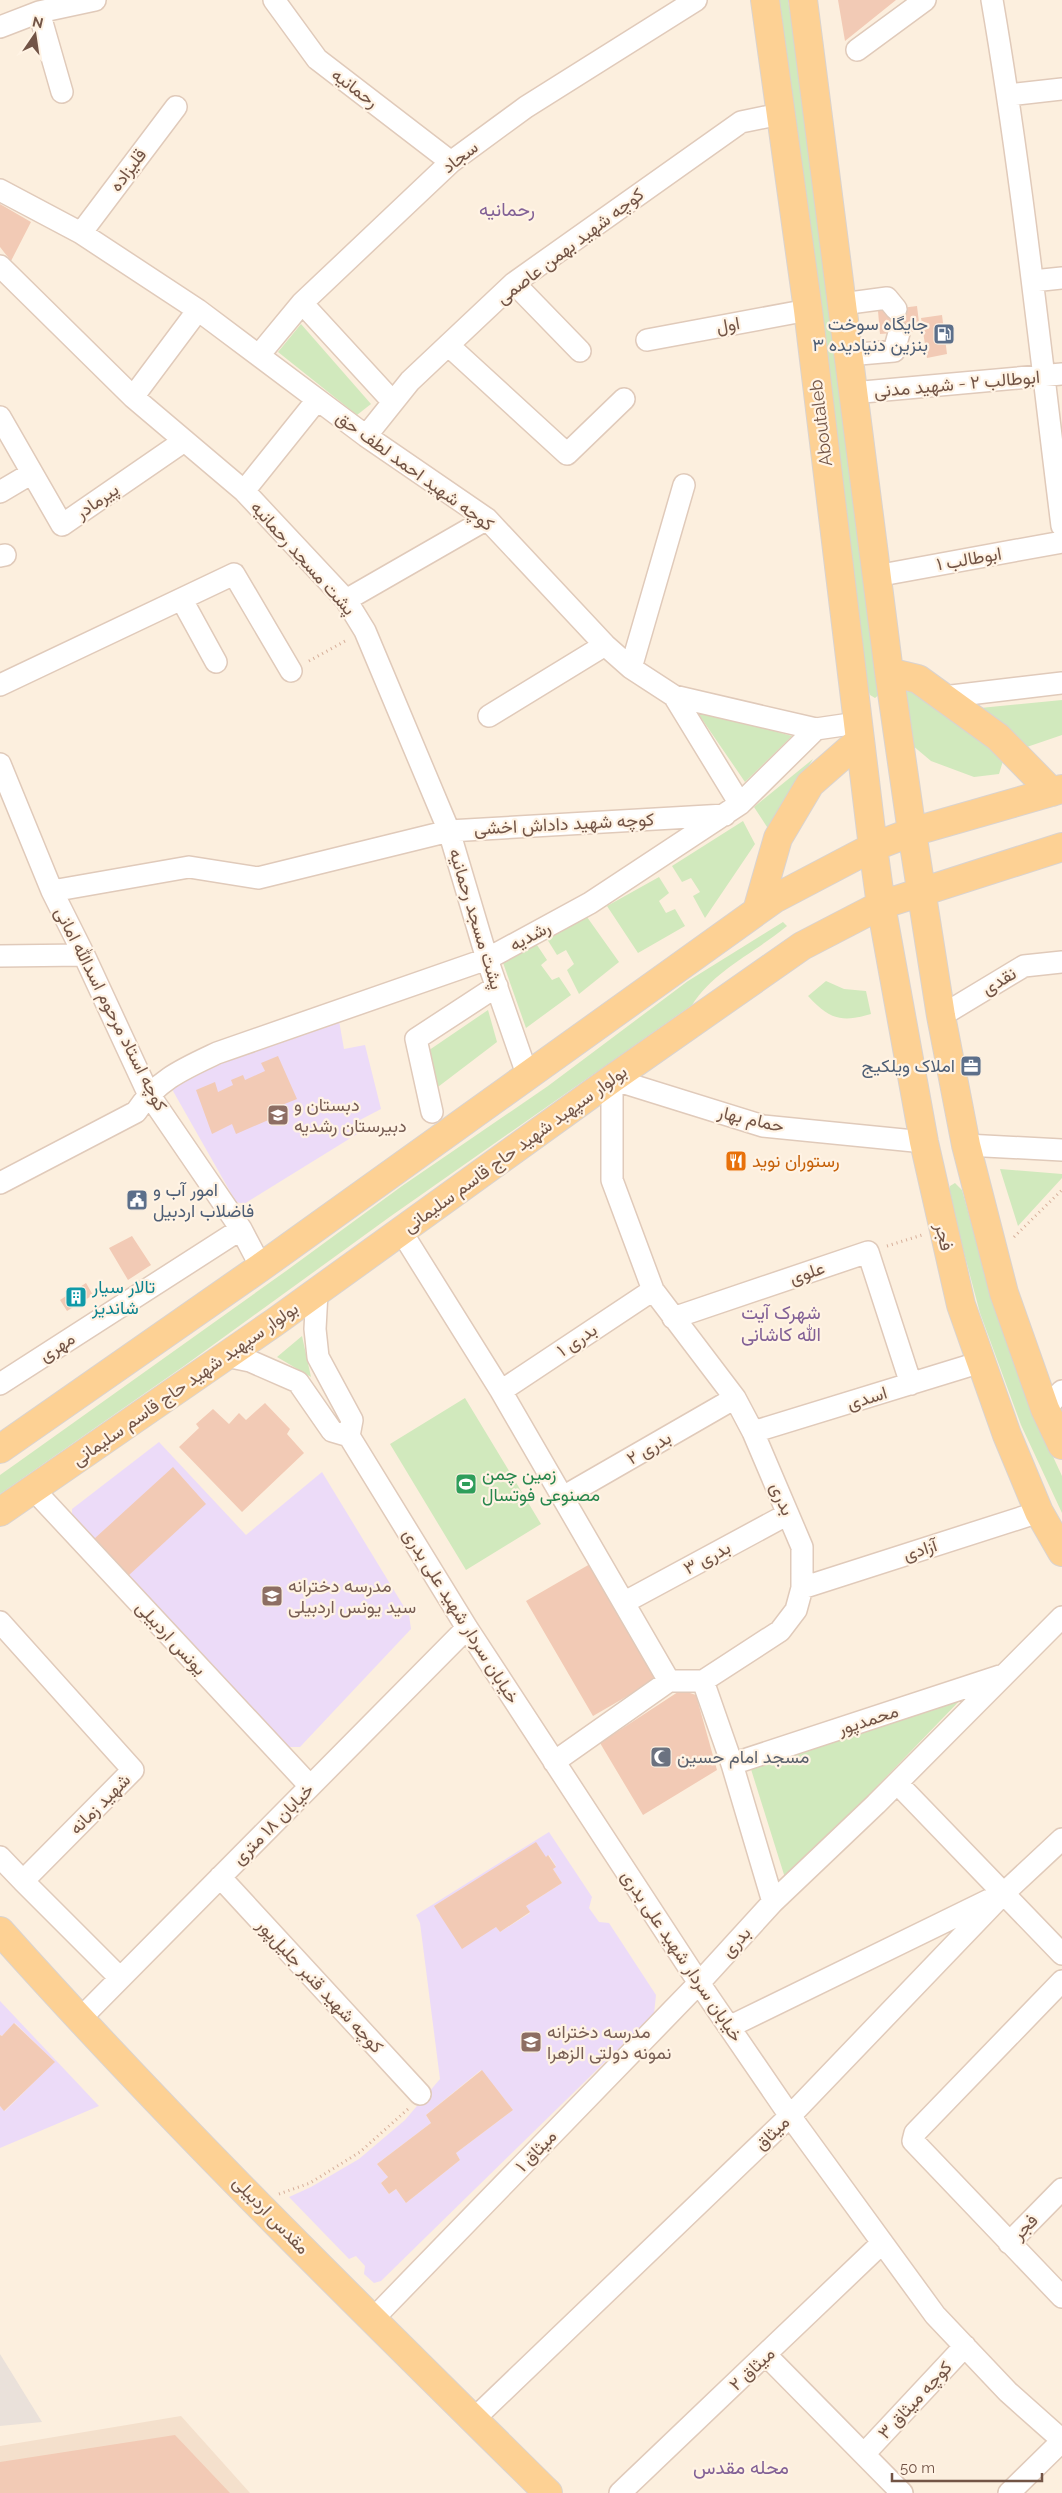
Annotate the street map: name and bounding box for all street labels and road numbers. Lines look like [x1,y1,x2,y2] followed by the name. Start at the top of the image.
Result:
[327,63,383,113] street label: رحمانیه
[438,136,482,177] street label: سجاد
[105,144,151,196] street label: قلیزاده
[492,183,649,310] street label: کوچه شهید بهمن عاصمی
[714,312,742,338] street label: اول
[873,366,1041,402] street label: ابوطالب ۲ - شهید مدنی
[805,379,836,468] street label: Aboutaleb
[331,406,498,536] street label: کوچه شهید احمد لطف حق
[70,478,124,525] street label: پیرمادر
[245,496,360,620] street label: پشت مسجد رحمانیه
[935,542,1003,576] street label: ابوطالب ۱
[473,808,655,841] street label: کوچه شهید داداش اخشی
[443,846,508,992] street label: پشت مسجد رحمانیه
[49,903,172,1115] street label: کوچه استاد مرحوم اسدالله امانی
[506,916,554,956] street label: رشدیه
[978,962,1020,1000] street label: نقدی
[399,1060,632,1238] street label: بولوار سپهبد شهید حاج قاسم سلیمانی
[714,1100,786,1138] street label: حمام بهار
[930,1220,958,1253] street label: فجر
[786,1257,828,1289] street label: علوی
[68,1297,303,1472] street label: بولوار سپهبد شهید حاج قاسم سلیمانی
[553,1319,601,1361] street label: بدری ۱
[35,1327,79,1367] street label: مهری
[844,1382,890,1414] street label: اسدی
[623,1427,675,1469] street label: بدری ۲
[765,1479,799,1519] street label: بدری
[398,1524,524,1708] street label: خیابان سردار شهید علی بدری
[900,1534,942,1566] street label: آزادی
[680,1537,734,1579] street label: بدری ۳
[131,1596,211,1680] street label: یونس اردبیلی
[834,1700,901,1741] street label: محمدپور
[65,1769,135,1839] street label: شهید زمانه
[228,1779,318,1869] street label: خیابان ۱۸ متری
[616,1866,748,2046] street label: خیابان سردار شهید علی بدری
[251,1914,388,2058] street label: کوچه شهید قنبر جلیل‌پور
[717,1922,755,1962] street label: بدری
[750,2111,793,2154] street label: میثاق
[511,2125,561,2176] street label: میثاق ۱
[228,2171,314,2259] street label: مقدس اردبیلی
[1007,2209,1042,2245] street label: فجر
[725,2342,779,2395] street label: میثاق ۲
[873,2356,957,2444] street label: کوچه میثاق ۳

